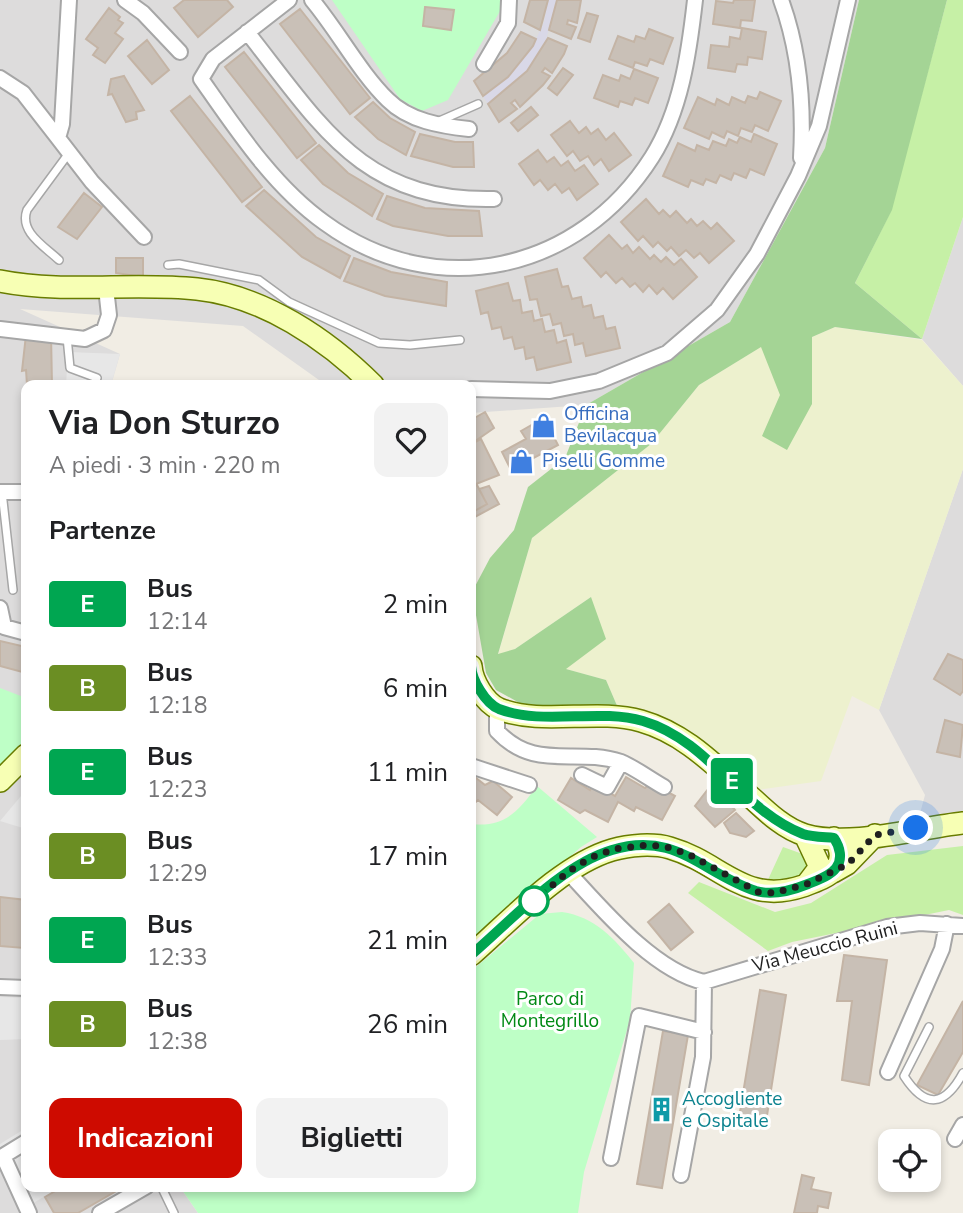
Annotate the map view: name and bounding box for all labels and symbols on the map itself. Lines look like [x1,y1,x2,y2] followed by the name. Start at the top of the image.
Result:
[564,401,657,449] place label: Officina Bevilacqua
[530,411,558,439] shop icon: Officina Bevilacqua
[508,447,536,475] shop icon: Piselli Gomme
[542,448,665,474] place label: Piselli Gomme
[709,758,755,804] line badge: E
[898,810,933,845] your location
[519,886,549,916] unlabelled marker
[748,915,901,979] street label: Via Meuccio Ruini
[501,986,599,1034] park label: Parco di Montegrillo
[682,1086,782,1134] place label: Accogliente e Ospitale
[648,1096,676,1124] building icon: Accogliente e Ospitale

